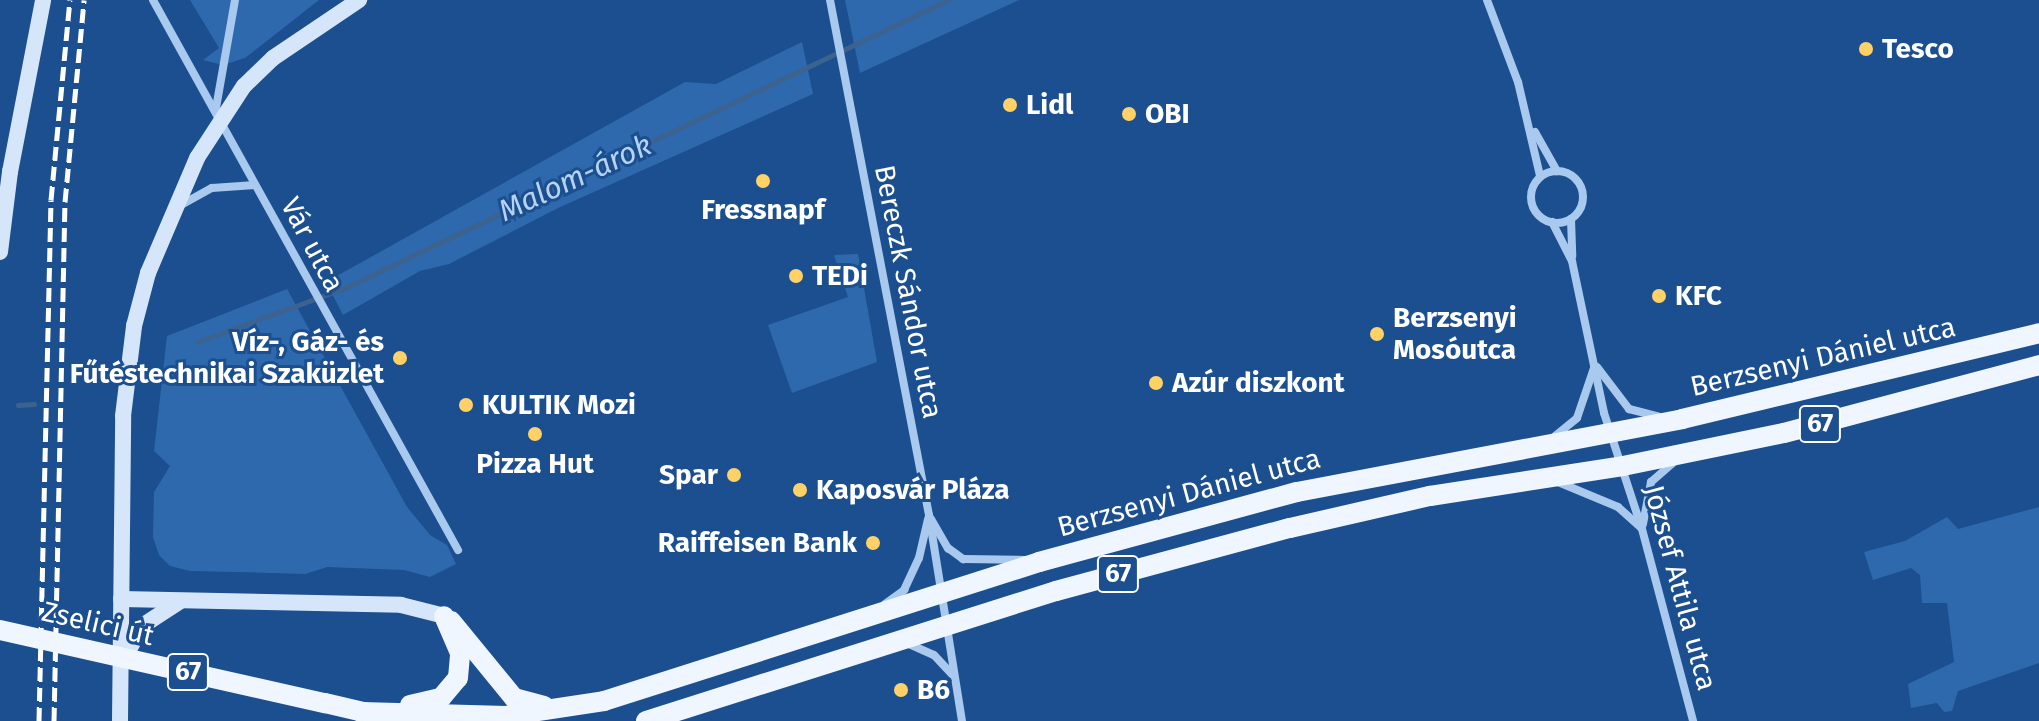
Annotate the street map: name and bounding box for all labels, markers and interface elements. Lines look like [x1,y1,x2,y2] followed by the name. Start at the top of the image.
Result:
[1882,32,1954,66] place label: Tesco
[1857,40,1875,58] marker: Tesco
[1026,88,1073,122] place label: Lidl
[1001,96,1019,114] marker: Lidl
[1145,97,1190,131] place label: OBI
[1120,105,1138,123] marker: OBI
[493,127,657,229] water label: Malom-árok
[867,162,949,422] street label: Bereczk Sándor utca
[754,172,772,190] marker: Fressnapf
[273,192,351,298] street label: Vár utca
[701,193,825,227] place label: Fressnapf
[812,259,868,293] place label: TEDi
[787,267,805,285] marker: TEDi
[1675,279,1722,313] place label: KFC
[1650,287,1668,305] marker: KFC
[1393,301,1517,367] place label: Berzsenyi Mosóutca
[1687,310,1959,404] street label: Berzsenyi Dániel utca
[70,325,384,391] place label: Víz-, Gáz- és Fűtéstechnikai Szaküzlet
[1368,325,1386,343] marker: Berzsenyi Mosóutca
[391,349,409,367] marker: Víz-, Gáz- és Fűtéstechnikai Szaküzlet
[1172,366,1344,400] place label: Azúr diszkont
[1147,374,1165,392] marker: Azúr diszkont
[482,388,636,422] place label: KULTIK Mozi
[457,396,475,414] marker: KULTIK Mozi
[1798,402,1842,446] road number: 67
[526,425,544,443] marker: Pizza Hut
[1054,442,1324,544] street label: Berzsenyi Dániel utca
[476,447,594,481] place label: Pizza Hut
[659,458,718,492] place label: Spar
[725,466,743,484] marker: Spar
[816,473,1010,507] place label: Kaposvár Pláza
[791,481,809,499] marker: Kaposvár Pláza
[1636,482,1724,694] street label: József Attila utca
[658,526,857,560] place label: Raiffeisen Bank
[864,534,882,552] marker: Raiffeisen Bank
[1096,552,1140,596] road number: 67
[39,595,157,653] street label: Zselici út
[166,650,210,694] road number: 67
[917,673,950,707] place label: B6
[892,681,910,699] marker: B6

